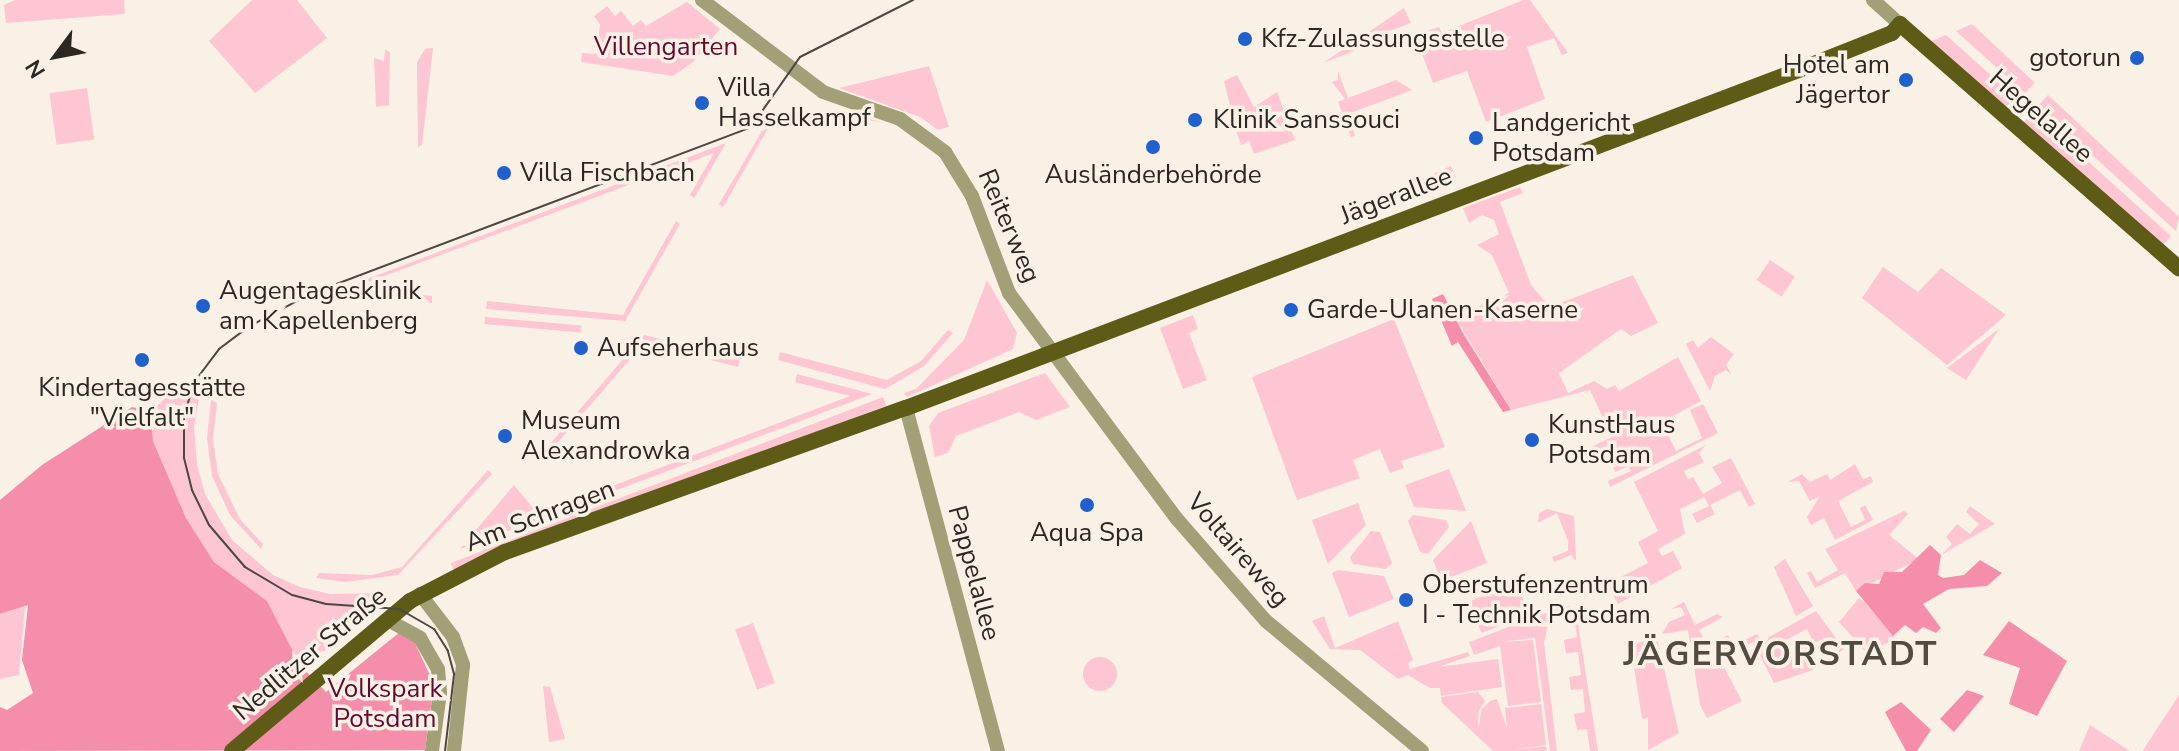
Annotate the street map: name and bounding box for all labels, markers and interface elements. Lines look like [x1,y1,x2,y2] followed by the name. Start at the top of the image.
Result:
[16,16,96,96] north arrow
[1261,23,1505,55] place label: Kfz-Zulassungsstelle
[1236,30,1254,48] marker: Kfz-Zulassungsstelle
[594,31,738,63] park label: Villengarten
[2029,42,2121,74] place label: gotorun
[1783,49,1890,110] place label: Hotel am Jägertor
[2128,49,2146,67] marker: gotorun
[19,54,53,84] text: N
[1983,63,2099,169] street label: Hegelallee
[1897,71,1915,89] marker: Hotel am Jägertor
[718,72,871,134] place label: Villa Hasselkampf
[693,94,711,112] marker: Villa Hasselkampf
[1213,104,1400,136] place label: Klinik Sanssouci
[1492,107,1630,168] place label: Landgericht Potsdam
[1184,109,1206,131] marker: Klinik Sanssouci
[1467,129,1485,147] marker: Landgericht Potsdam
[1144,138,1162,156] marker: Ausländerbehörde
[520,157,695,189] place label: Villa Fischbach
[1045,159,1261,191] place label: Ausländerbehörde
[1336,160,1456,232] street label: Jägerallee
[495,164,513,182] marker: Villa Fischbach
[971,164,1047,288] street label: Reiterweg
[219,275,421,336] place label: Augentagesklinik am Kapellenberg
[1307,294,1578,326] place label: Garde-Ulanen-Kaserne
[194,297,212,315] marker: Augentagesklinik am Kapellenberg
[1282,301,1300,319] marker: Garde-Ulanen-Kaserne
[597,332,759,364] place label: Aufseherhaus
[572,339,590,357] marker: Aufseherhaus
[133,351,151,369] marker: Kindertagesstätte "Vielfalt"
[38,372,246,434] place label: Kindertagesstätte "Vielfalt"
[521,405,690,466] place label: Museum Alexandrowka
[1548,409,1675,470] place label: KunstHaus Potsdam
[496,427,514,445] marker: Museum Alexandrowka
[1523,431,1541,449] marker: KunstHaus Potsdam
[461,473,619,559] street label: Am Schragen
[1180,487,1296,613] street label: Voltaireweg
[1078,496,1096,514] marker: Aqua Spa
[941,502,1007,644] street label: Pappelallee
[1030,517,1144,549] place label: Aqua Spa
[1422,569,1651,630] place label: Oberstufenzentrum I - Technik Potsdam
[227,581,393,727] street label: Nedlitzer Straße
[1397,591,1415,609] marker: Oberstufenzentrum I - Technik Potsdam
[1624,635,1938,675] district label: JÄGERVORSTADT
[327,673,443,734] park label: Volkspark Potsdam

